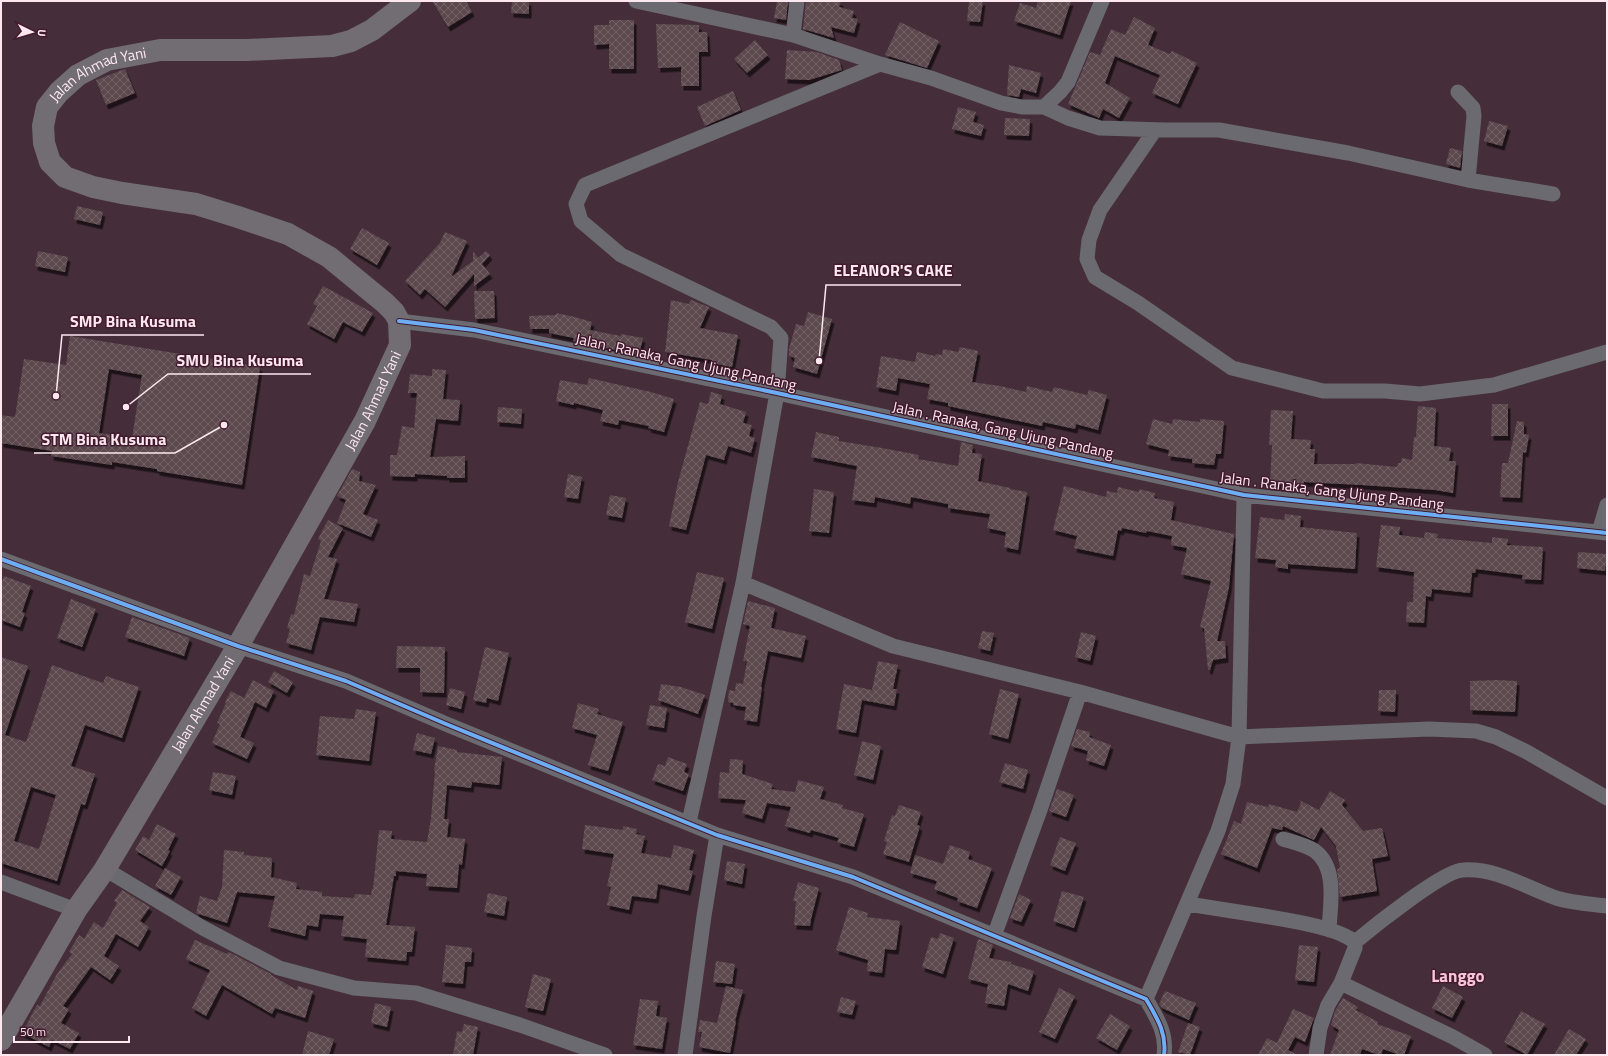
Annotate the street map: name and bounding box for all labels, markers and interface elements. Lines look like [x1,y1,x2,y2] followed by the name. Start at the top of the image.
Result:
[12,12,52,52] north arrow
[34,29,50,37] text: U
[43,41,148,107] street label: Jalan Ahmad Yani
[826,257,961,285] callout: ELEANOR'S CAKE
[833,258,953,282] text: ELEANOR'S CAKE
[62,307,204,335] callout: SMP Bina Kusuma
[70,309,196,333] text: SMP Bina Kusuma
[573,327,799,396] street label: Jalan . Ranaka, Gang Ujung Pandang
[168,346,311,374] callout: SMU Bina Kusuma
[339,347,407,455] street label: Jalan Ahmad Yani
[177,348,303,372] text: SMU Bina Kusuma
[890,395,1116,464] street label: Jalan . Ranaka, Gang Ujung Pandang
[34,425,175,453] callout: STM Bina Kusuma
[42,427,166,451] text: STM Bina Kusuma
[1219,465,1446,516] street label: Jalan . Ranaka, Gang Ujung Pandang
[165,652,240,757] street label: Jalan Ahmad Yani
[1431,963,1485,989] district label: Langgo
[14,1018,129,1044] scale bar
[20,1022,46,1041] text: 50 m

